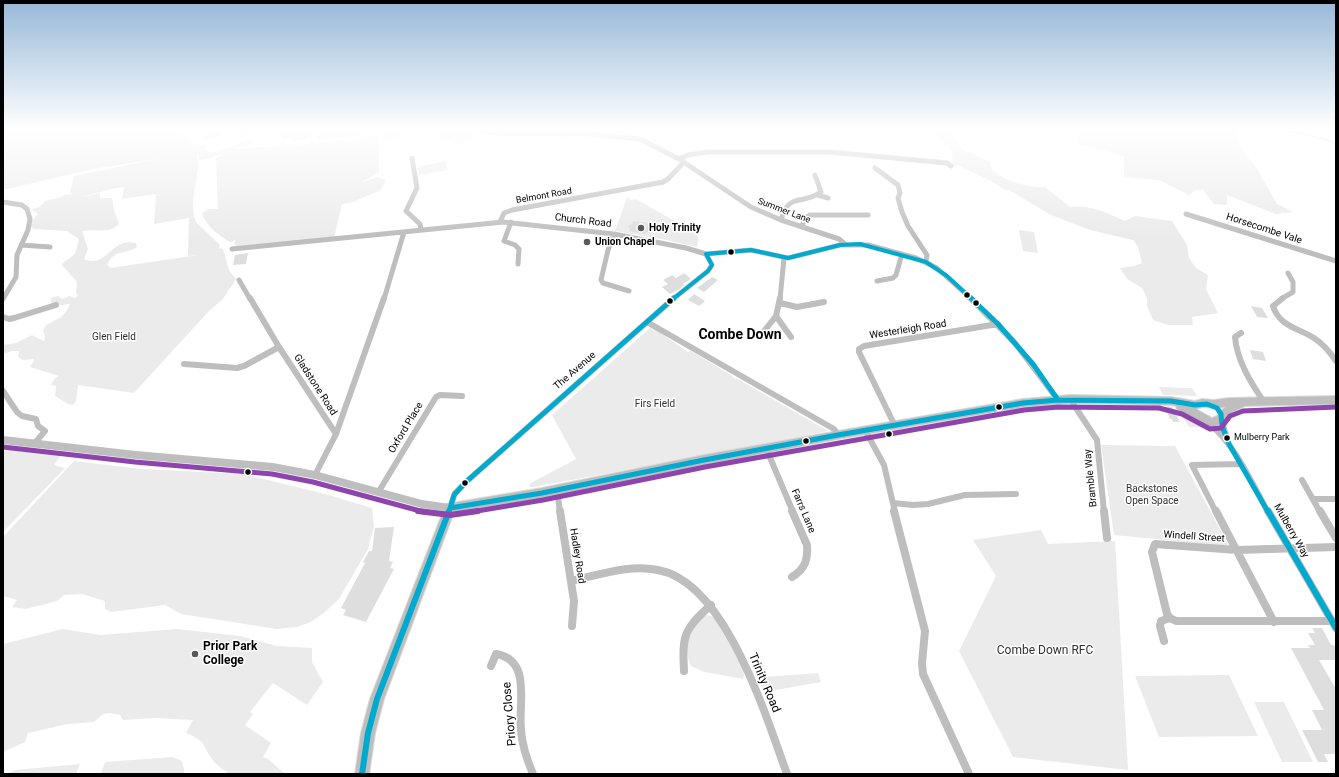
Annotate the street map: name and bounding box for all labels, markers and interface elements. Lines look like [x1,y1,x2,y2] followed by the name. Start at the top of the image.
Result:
[515,186,573,206] street label: Belmont Road
[756,196,812,226] street label: Summer Lane
[1225,211,1303,247] street label: Horsecombe Vale
[554,212,612,230] street label: Church Road
[649,222,701,234] place label: Holy Trinity
[636,223,646,233] marker: Holy Trinity
[595,236,655,248] place label: Union Chapel
[582,237,592,247] marker: Union Chapel
[726,247,736,257] unlabelled marker
[962,290,972,300] unlabelled marker
[665,296,675,306] unlabelled marker
[971,298,981,308] unlabelled marker
[869,318,947,342] street label: Westerleigh Road
[698,327,782,343] district label: Combe Down
[92,331,136,343] park label: Glen Field
[551,349,599,393] street label: The Avenue
[291,352,339,418] street label: Gladstone Road
[635,398,675,410] park label: Firs Field
[386,400,426,456] street label: Oxford Place
[994,402,1004,412] unlabelled marker
[884,429,894,439] unlabelled marker
[1222,433,1232,443] marker: Mulberry Park
[1234,433,1290,443] place label: Mulberry Park
[801,436,811,446] unlabelled marker
[1082,448,1100,508] street label: Bramble Way
[243,467,253,477] unlabelled marker
[460,478,470,488] unlabelled marker
[1125,483,1179,506] park label: Backstones Open Space
[788,487,818,535] street label: Farrs Lane
[1271,502,1311,560] street label: Mulberry Way
[567,527,587,585] street label: Hadley Road
[1163,529,1225,545] street label: Windell Street
[203,640,257,668] place label: Prior Park College
[997,644,1093,658] park label: Combe Down RFC
[190,649,200,659] marker: Prior Park College
[745,651,783,715] street label: Trinity Road
[500,681,520,747] street label: Priory Close

